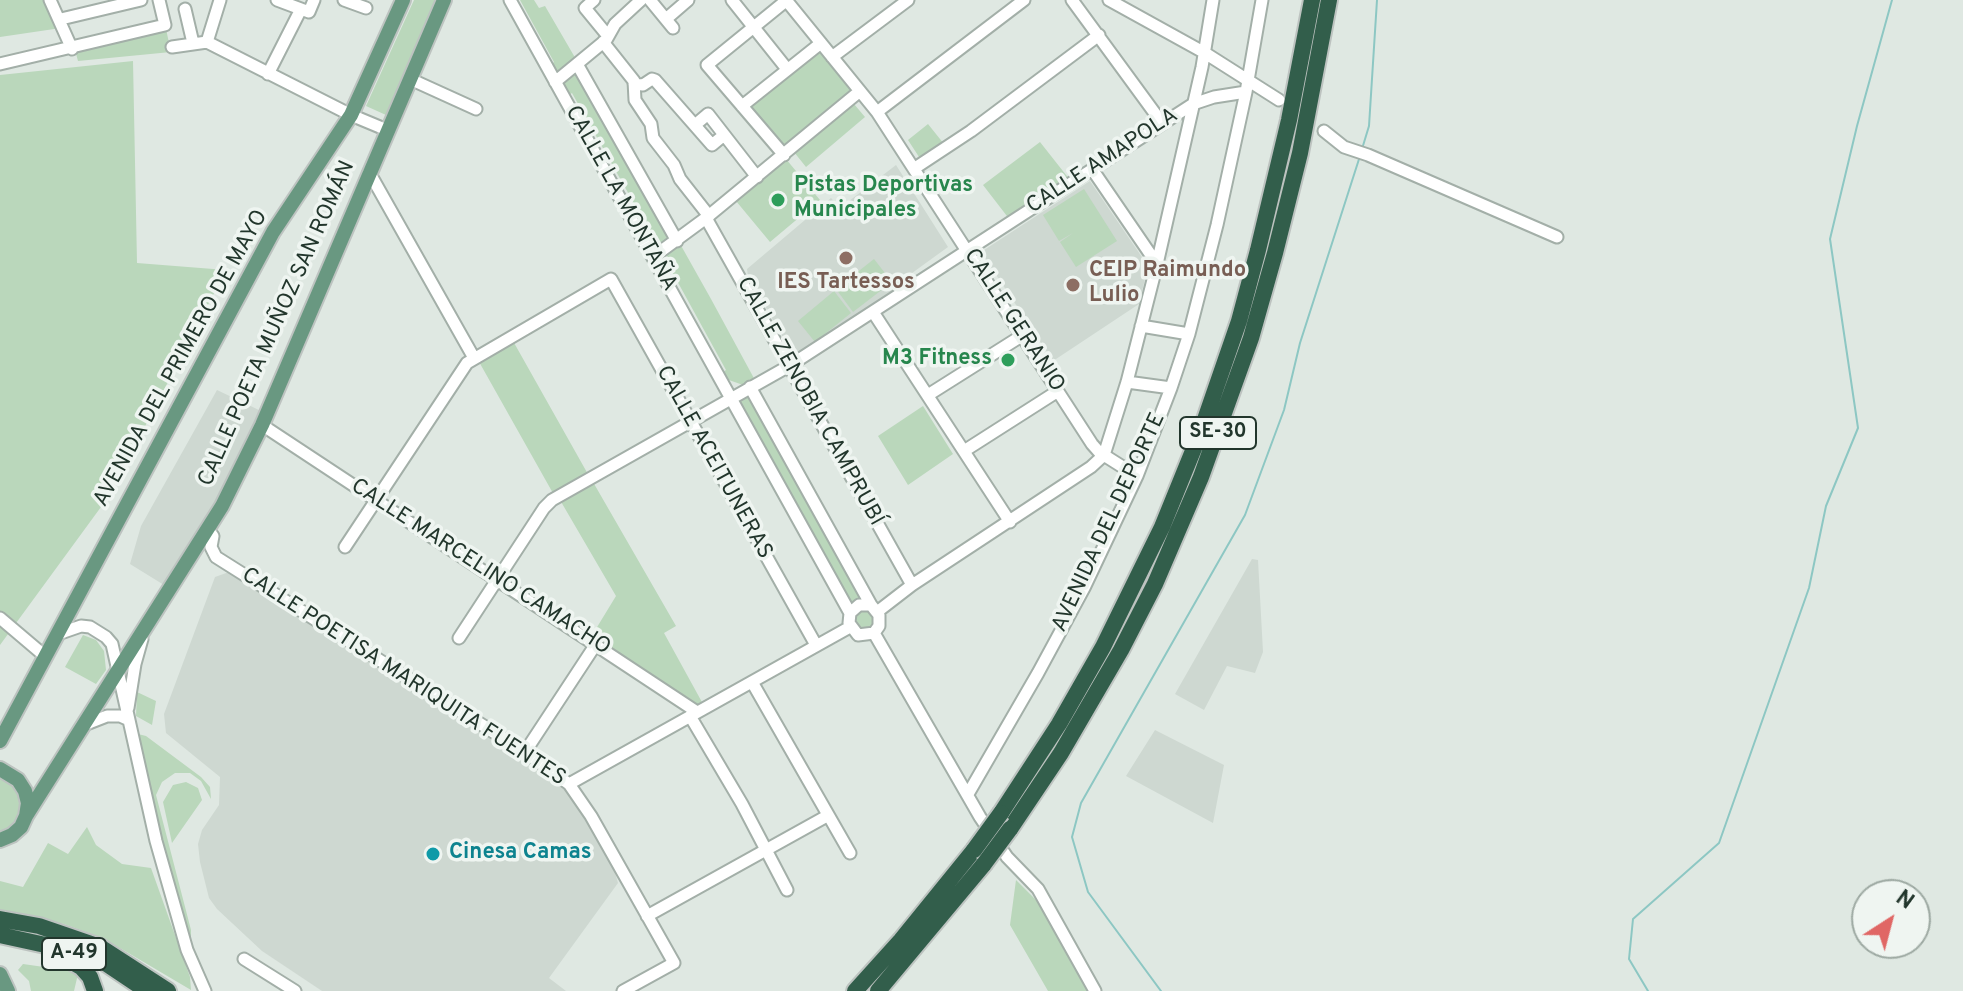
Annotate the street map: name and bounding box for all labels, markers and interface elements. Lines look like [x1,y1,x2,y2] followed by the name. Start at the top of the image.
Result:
[558,102,682,296] street label: CALLE LA MONTAÑA
[1022,103,1184,221] street label: CALLE AMAPOLA
[194,157,362,491] street label: CALLE POETA MUÑOZ SAN ROMÁN
[794,174,973,226] place label: Pistas Deportivas Municipales
[769,191,787,209] marker: Pistas Deportivas Municipales
[89,206,275,512] street label: AVENIDA DEL PRIMERO DE MAYO
[957,244,1069,398] street label: CALLE GERANIO
[837,249,855,267] marker: IES Tartessos
[1089,259,1246,310] place label: CEIP Raimundo Lulio
[777,271,915,297] place label: IES Tartessos
[730,273,888,531] street label: CALLE ZENOBIA CAMPRUBÍ
[1064,276,1082,294] marker: CEIP Raimundo Lulio
[882,347,992,373] place label: M3 Fitness
[999,351,1017,369] marker: M3 Fitness
[649,362,777,564] street label: CALLE ACEITUNERAS
[1048,409,1172,637] street label: AVENIDA DEL DEPORTE
[1180,417,1256,449] road number: SE-30
[345,474,615,662] street label: CALLE MARCELINO CAMACHO
[236,563,570,793] street label: CALLE POETISA MARIQUITA FUENTES
[449,841,592,867] place label: Cinesa Camas
[424,845,442,863] marker: Cinesa Camas
[1851,879,1931,959] north arrow
[1890,885,1919,916] text: N
[42,938,106,970] road number: A-49

